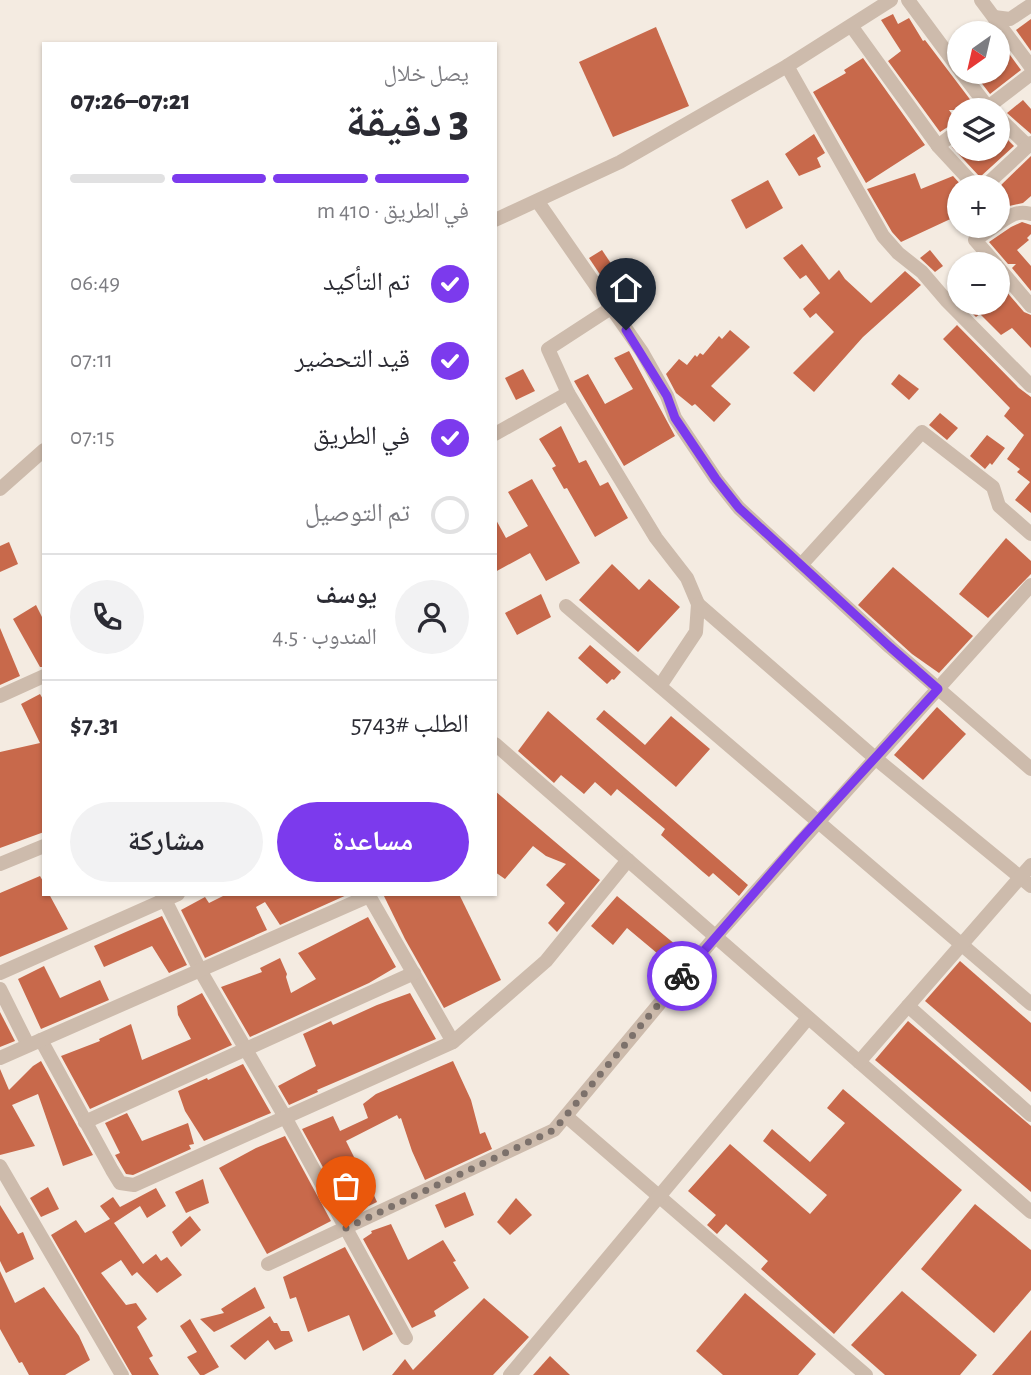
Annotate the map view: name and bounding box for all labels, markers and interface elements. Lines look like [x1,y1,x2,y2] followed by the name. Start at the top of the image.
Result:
[947,21,1010,84] north arrow
[947,21,1010,315] map controls
[383,63,469,86] text: يصل خلال
[70,88,191,114] text: 07:21–07:26
[947,98,1010,161] button: layers
[345,99,469,145] text: 3 دقيقة
[947,175,1010,238] button: +
[317,200,469,223] text: في الطريق · 410 m
[947,252,1010,315] button: −
[596,258,656,330] pin
[431,265,469,303] icon: check
[323,269,410,295] text: تم التأكيد
[607,269,645,307] icon: home
[70,272,120,295] text: 06:49
[431,342,469,380] icon: check
[295,346,410,372] text: قيد التحضير
[70,349,113,372] text: 07:11
[431,419,469,457] icon: check
[313,423,410,449] text: في الطريق
[70,426,115,449] text: 07:15
[305,500,410,526] text: تم التوصيل
[70,580,144,654] button: phone
[395,580,469,654] button: person
[316,582,377,608] text: يوسف
[272,626,377,649] text: المندوب · 4.5
[351,711,469,737] text: الطلب #5743
[70,712,119,738] text: $7.31
[70,802,263,882] button: مشاركة
[277,802,469,882] button: مساعدة
[647,941,717,1011] courier
[663,957,701,995] icon: bike
[316,1156,376,1228] pin
[327,1167,365,1205] icon: bag

